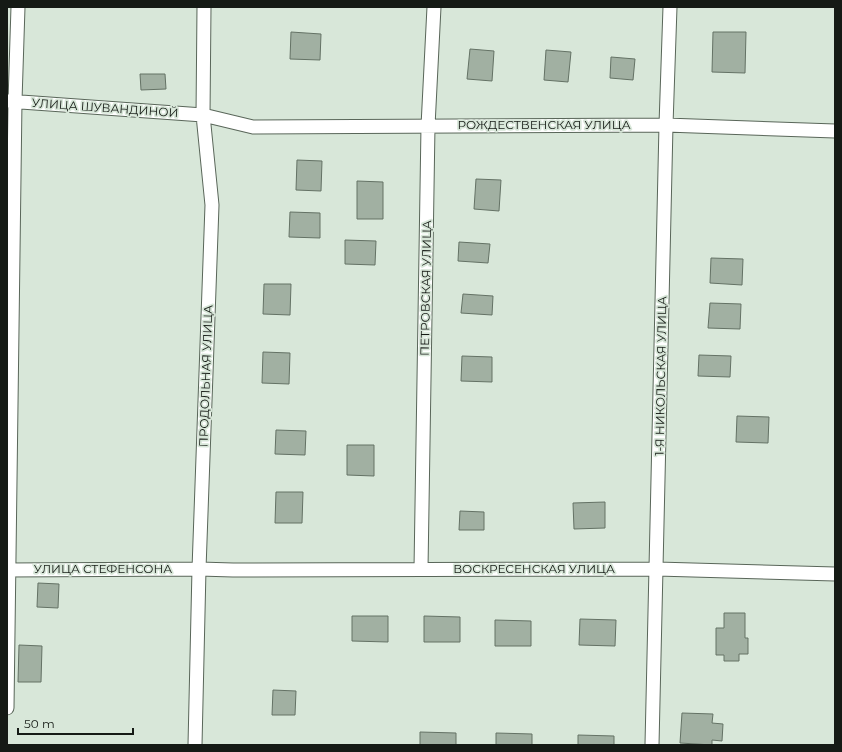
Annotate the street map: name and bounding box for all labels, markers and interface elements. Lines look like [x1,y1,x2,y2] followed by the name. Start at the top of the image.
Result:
[31,95,179,120] street label: УЛИЦА ШУВАНДИНОЙ
[457,117,631,132] street label: РОЖДЕСТВЕНСКАЯ УЛИЦА
[417,220,434,356] street label: ПЕТРОВСКАЯ УЛИЦА
[652,296,669,456] street label: 1-Я НИКОЛЬСКАЯ УЛИЦА
[196,305,215,447] street label: ПРОДОЛЬНАЯ УЛИЦА
[34,561,172,576] street label: УЛИЦА СТЕФЕНСОНА
[453,561,615,576] street label: ВОСКРЕСЕНСКАЯ УЛИЦА
[18,710,133,736] scale bar
[24,716,55,731] text: 50 m

